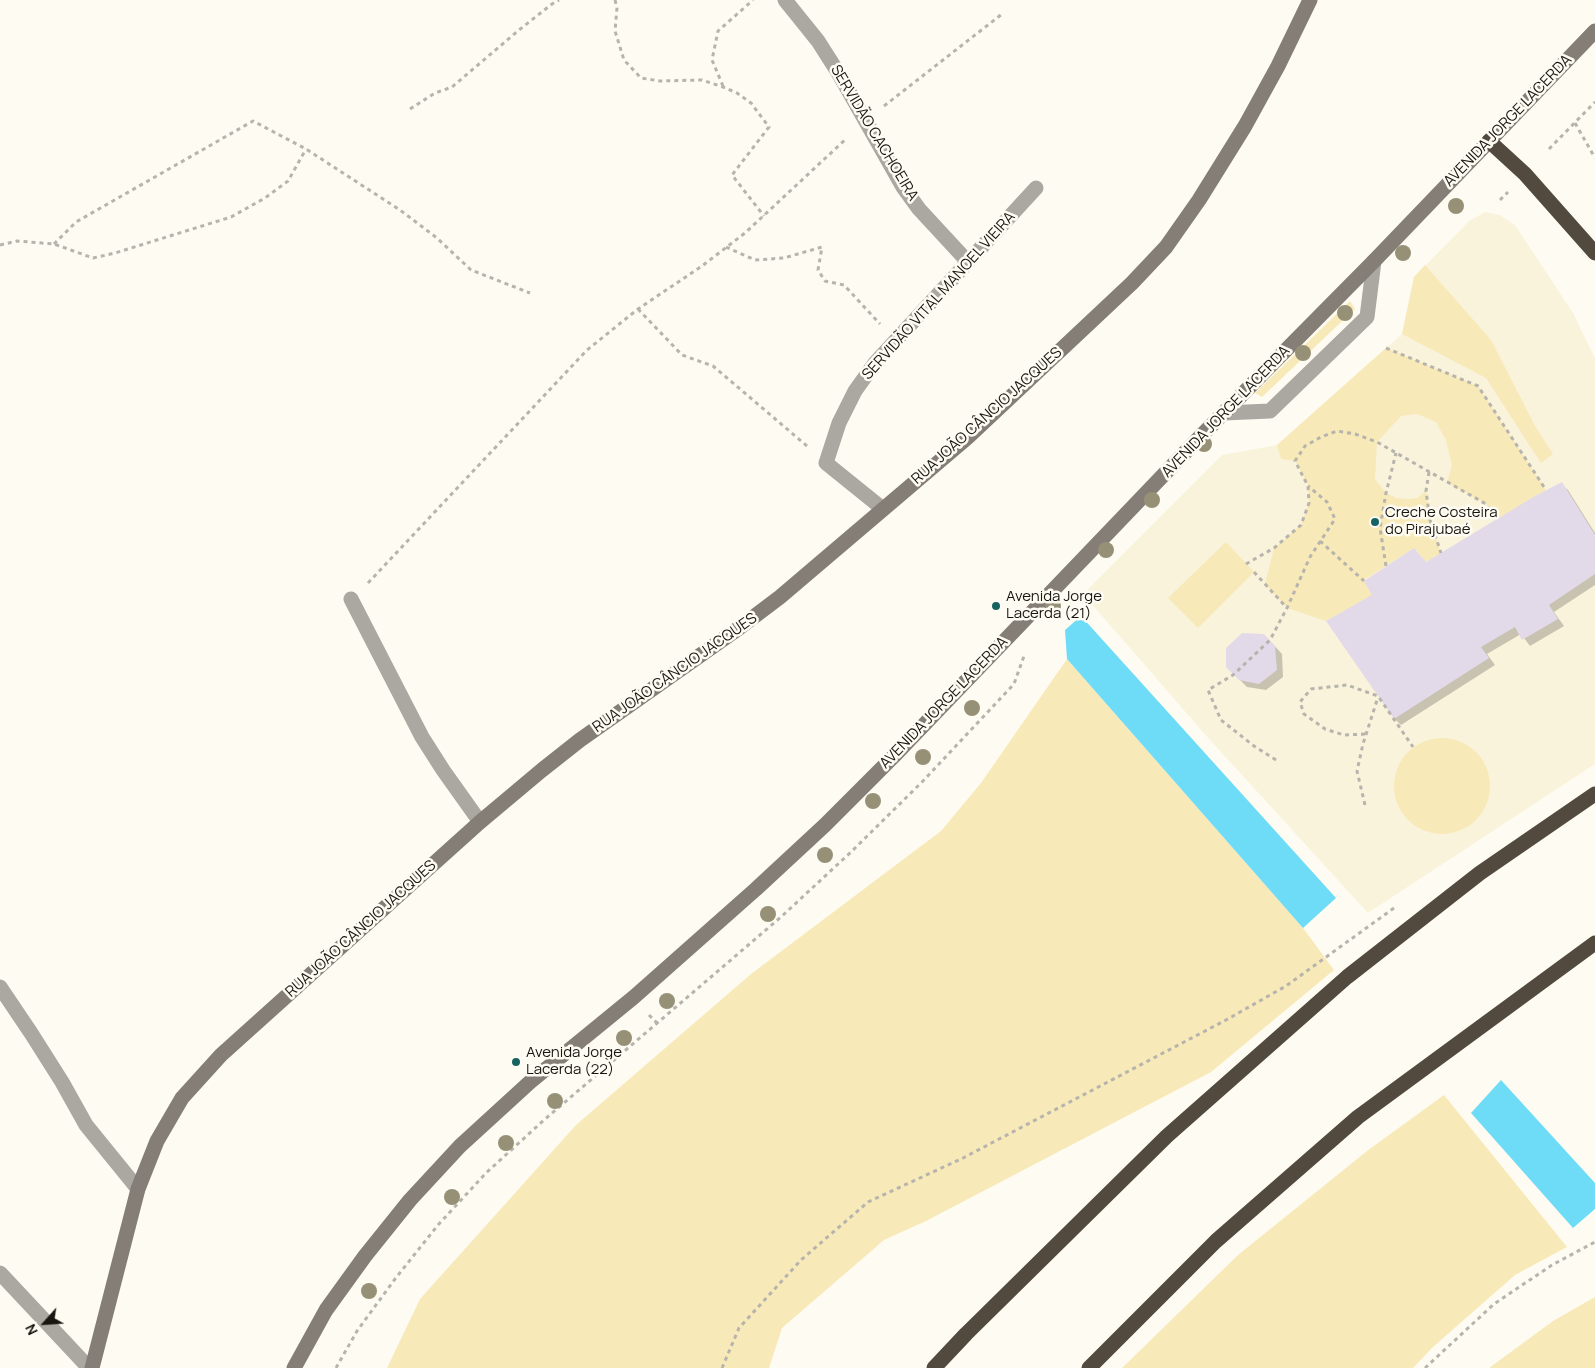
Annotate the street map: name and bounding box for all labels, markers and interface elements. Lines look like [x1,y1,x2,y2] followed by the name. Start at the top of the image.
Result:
[1440,51,1576,191] street label: AVENIDA JORGE LACERDA
[826,62,922,204] street label: SERVIDÃO CACHOEIRA
[859,208,1019,384] street label: SERVIDÃO VITAL MANOEL VIEIRA
[1158,342,1294,482] street label: AVENIDA JORGE LACERDA
[908,344,1066,488] street label: RUA JOÃO CÂNCIO JACQUES
[1385,504,1498,539] place label: Creche Costeira do Pirajubaé
[1369,516,1381,528] marker: Creche Costeira do Pirajubaé
[1006,588,1102,623] place label: Avenida Jorge Lacerda (21)
[990,600,1002,612] marker: Avenida Jorge Lacerda (21)
[589,609,761,737] street label: RUA JOÃO CÂNCIO JACQUES
[876,633,1012,773] street label: AVENIDA JORGE LACERDA
[282,857,440,1001] street label: RUA JOÃO CÂNCIO JACQUES
[526,1044,622,1079] place label: Avenida Jorge Lacerda (22)
[510,1056,522,1068] marker: Avenida Jorge Lacerda (22)
[20,1298,70,1348] north arrow
[20,1321,42,1338] text: N

